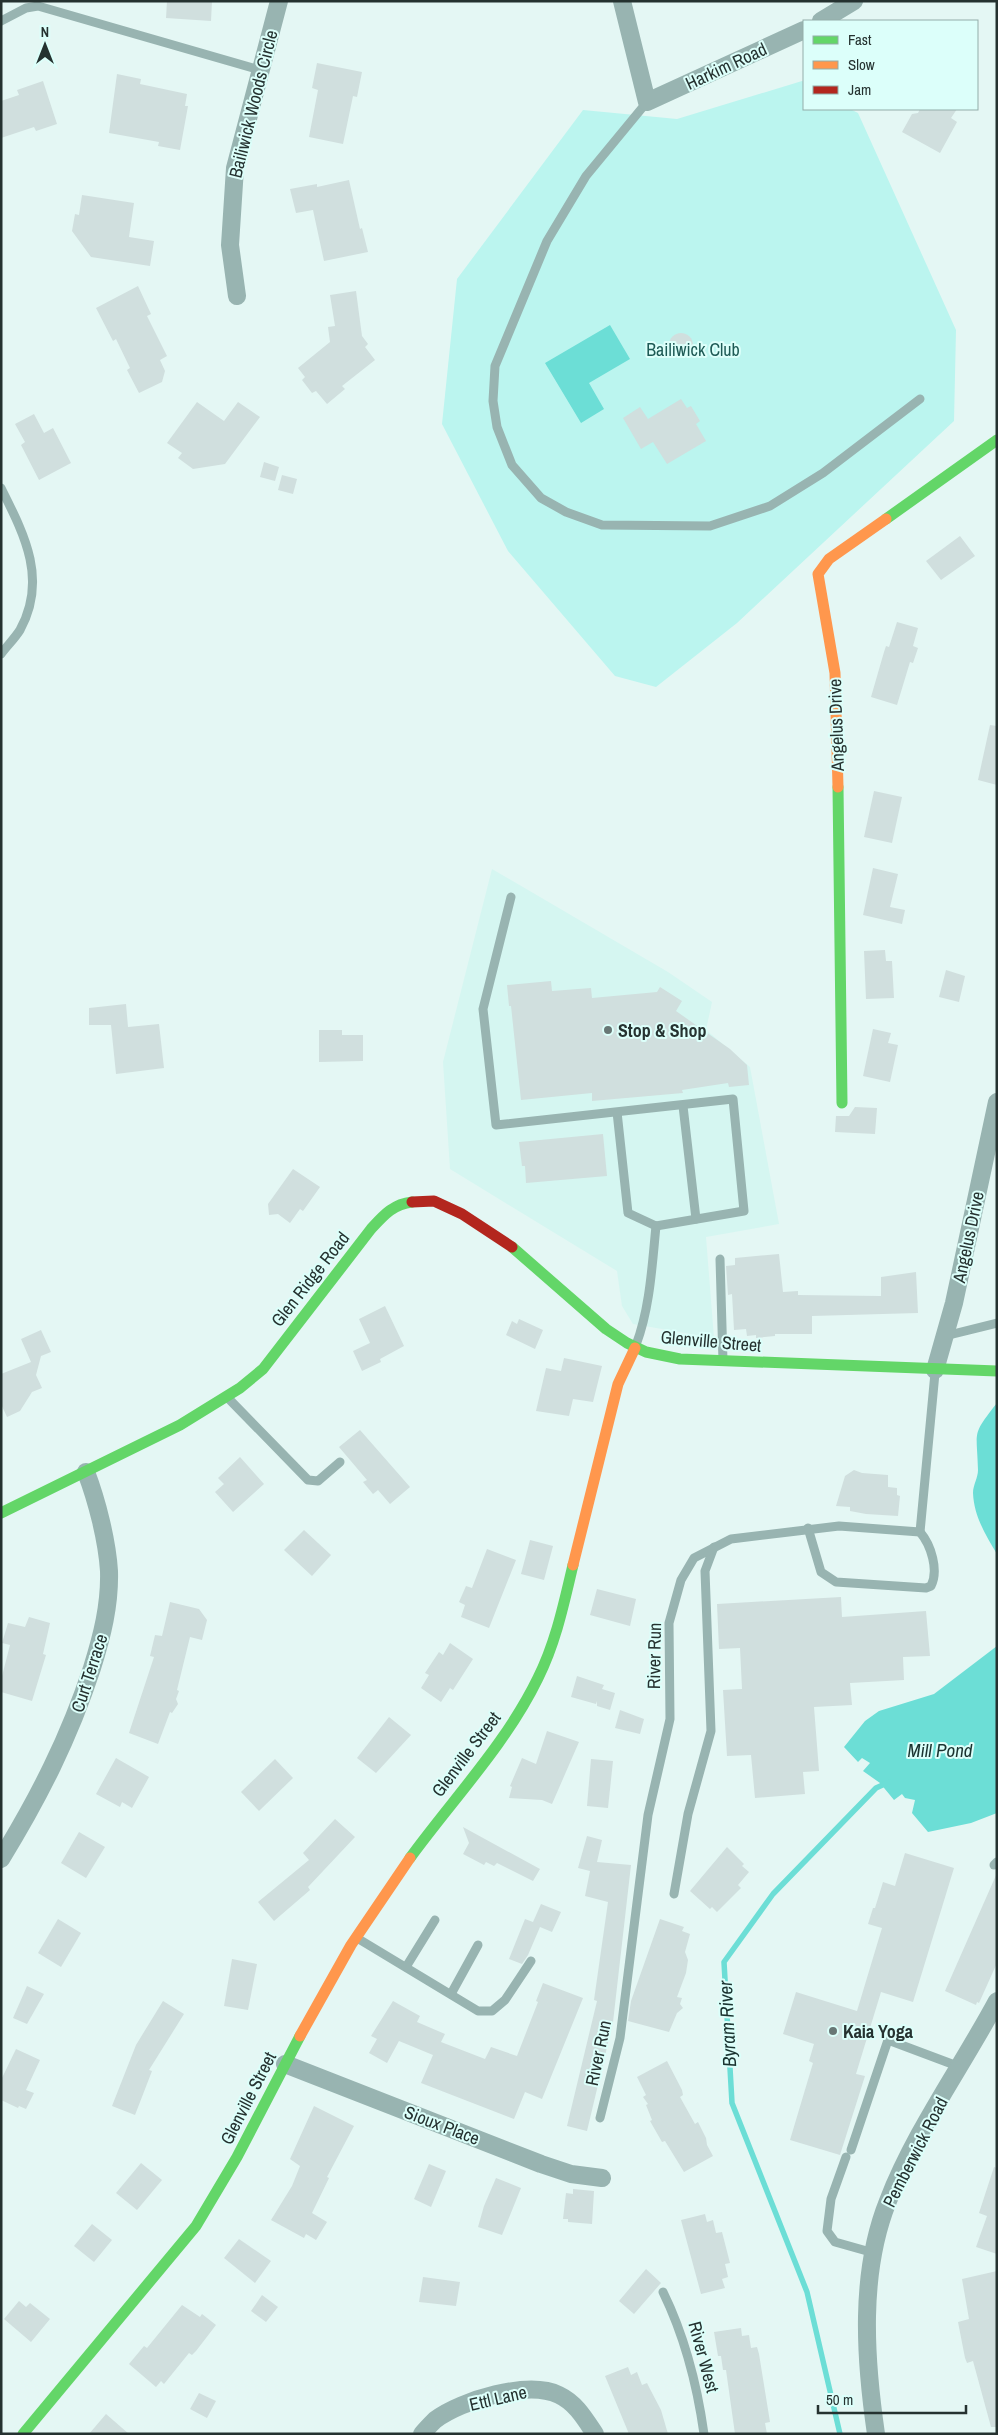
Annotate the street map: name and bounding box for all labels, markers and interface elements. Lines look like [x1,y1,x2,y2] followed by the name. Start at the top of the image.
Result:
[20,20,70,70] north arrow
[803,20,978,110] legend
[41,23,49,41] text: N
[223,27,283,181] street label: Bailiwick Woods Circle
[848,29,872,50] text: Fast
[681,36,771,96] street label: Harkim Road
[848,54,875,75] text: Slow
[848,79,871,100] text: Jam
[646,337,740,362] park label: Bailiwick Club
[822,678,850,773] street label: Angelus Drive
[618,1018,707,1043] place label: Stop & Shop
[602,1024,614,1036] marker: Stop & Shop
[946,1189,990,1286] street label: Angelus Drive
[265,1226,355,1332] street label: Glen Ridge Road
[660,1324,762,1358] street label: Glenville Street
[641,1623,667,1689] street label: River Run
[65,1631,113,1715] street label: Curt Terrace
[426,1706,506,1802] street label: Glenville Street
[908,1737,973,1763] water label: Mill Pond
[712,1979,742,2068] water label: Byram River
[579,2018,617,2088] street label: River Run
[843,2019,914,2044] place label: Kaia Yoga
[827,2025,839,2037] marker: Kaia Yoga
[214,2047,282,2149] street label: Glenville Street
[876,2093,954,2211] street label: Pemberwick Road
[401,2099,483,2151] street label: Sioux Place
[683,2319,725,2395] street label: River West
[467,2379,529,2417] street label: Ettl Lane
[818,2382,966,2414] scale bar
[826,2389,853,2410] text: 50 m

